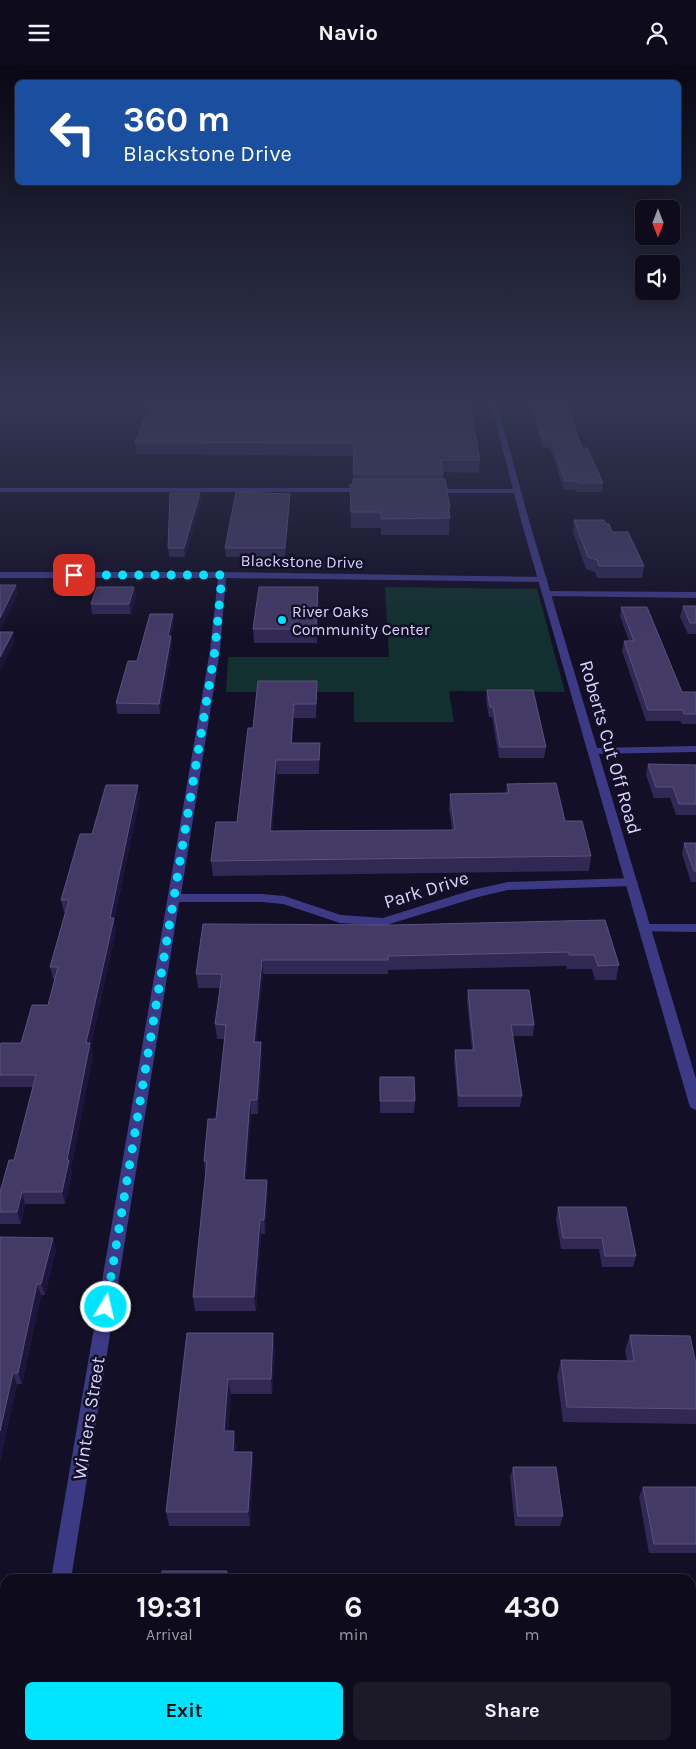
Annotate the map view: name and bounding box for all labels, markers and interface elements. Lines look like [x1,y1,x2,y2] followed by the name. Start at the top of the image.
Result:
[25,19,53,47] icon: menu
[643,19,671,47] icon: person
[318,20,378,46] text: Navio
[123,99,230,140] text: 360 m
[40,100,105,165] icon: left
[123,141,292,167] text: Blackstone Drive
[635,200,680,245] north arrow
[635,200,680,300] map controls
[635,255,680,300] button: sound
[240,551,364,572] street label: Blackstone Drive
[53,554,95,596] pin
[60,561,88,589] icon: arrive
[292,602,430,639] place label: River Oaks Community Center
[276,614,288,626] marker: River Oaks Community Center
[575,658,645,837] street label: Roberts Cut Off Road
[381,867,471,913] street label: Park Drive
[79,1280,131,1332] position arrow
[68,1355,110,1481] street label: Winters Street
[136,1589,203,1625] text: 19:31
[344,1589,363,1625] text: 6
[504,1589,560,1625] text: 430
[146,1625,193,1644] text: Arrival
[339,1625,368,1644] text: min
[525,1625,540,1644] text: m
[25,1682,343,1740] button: Exit
[353,1682,671,1740] button: Share

